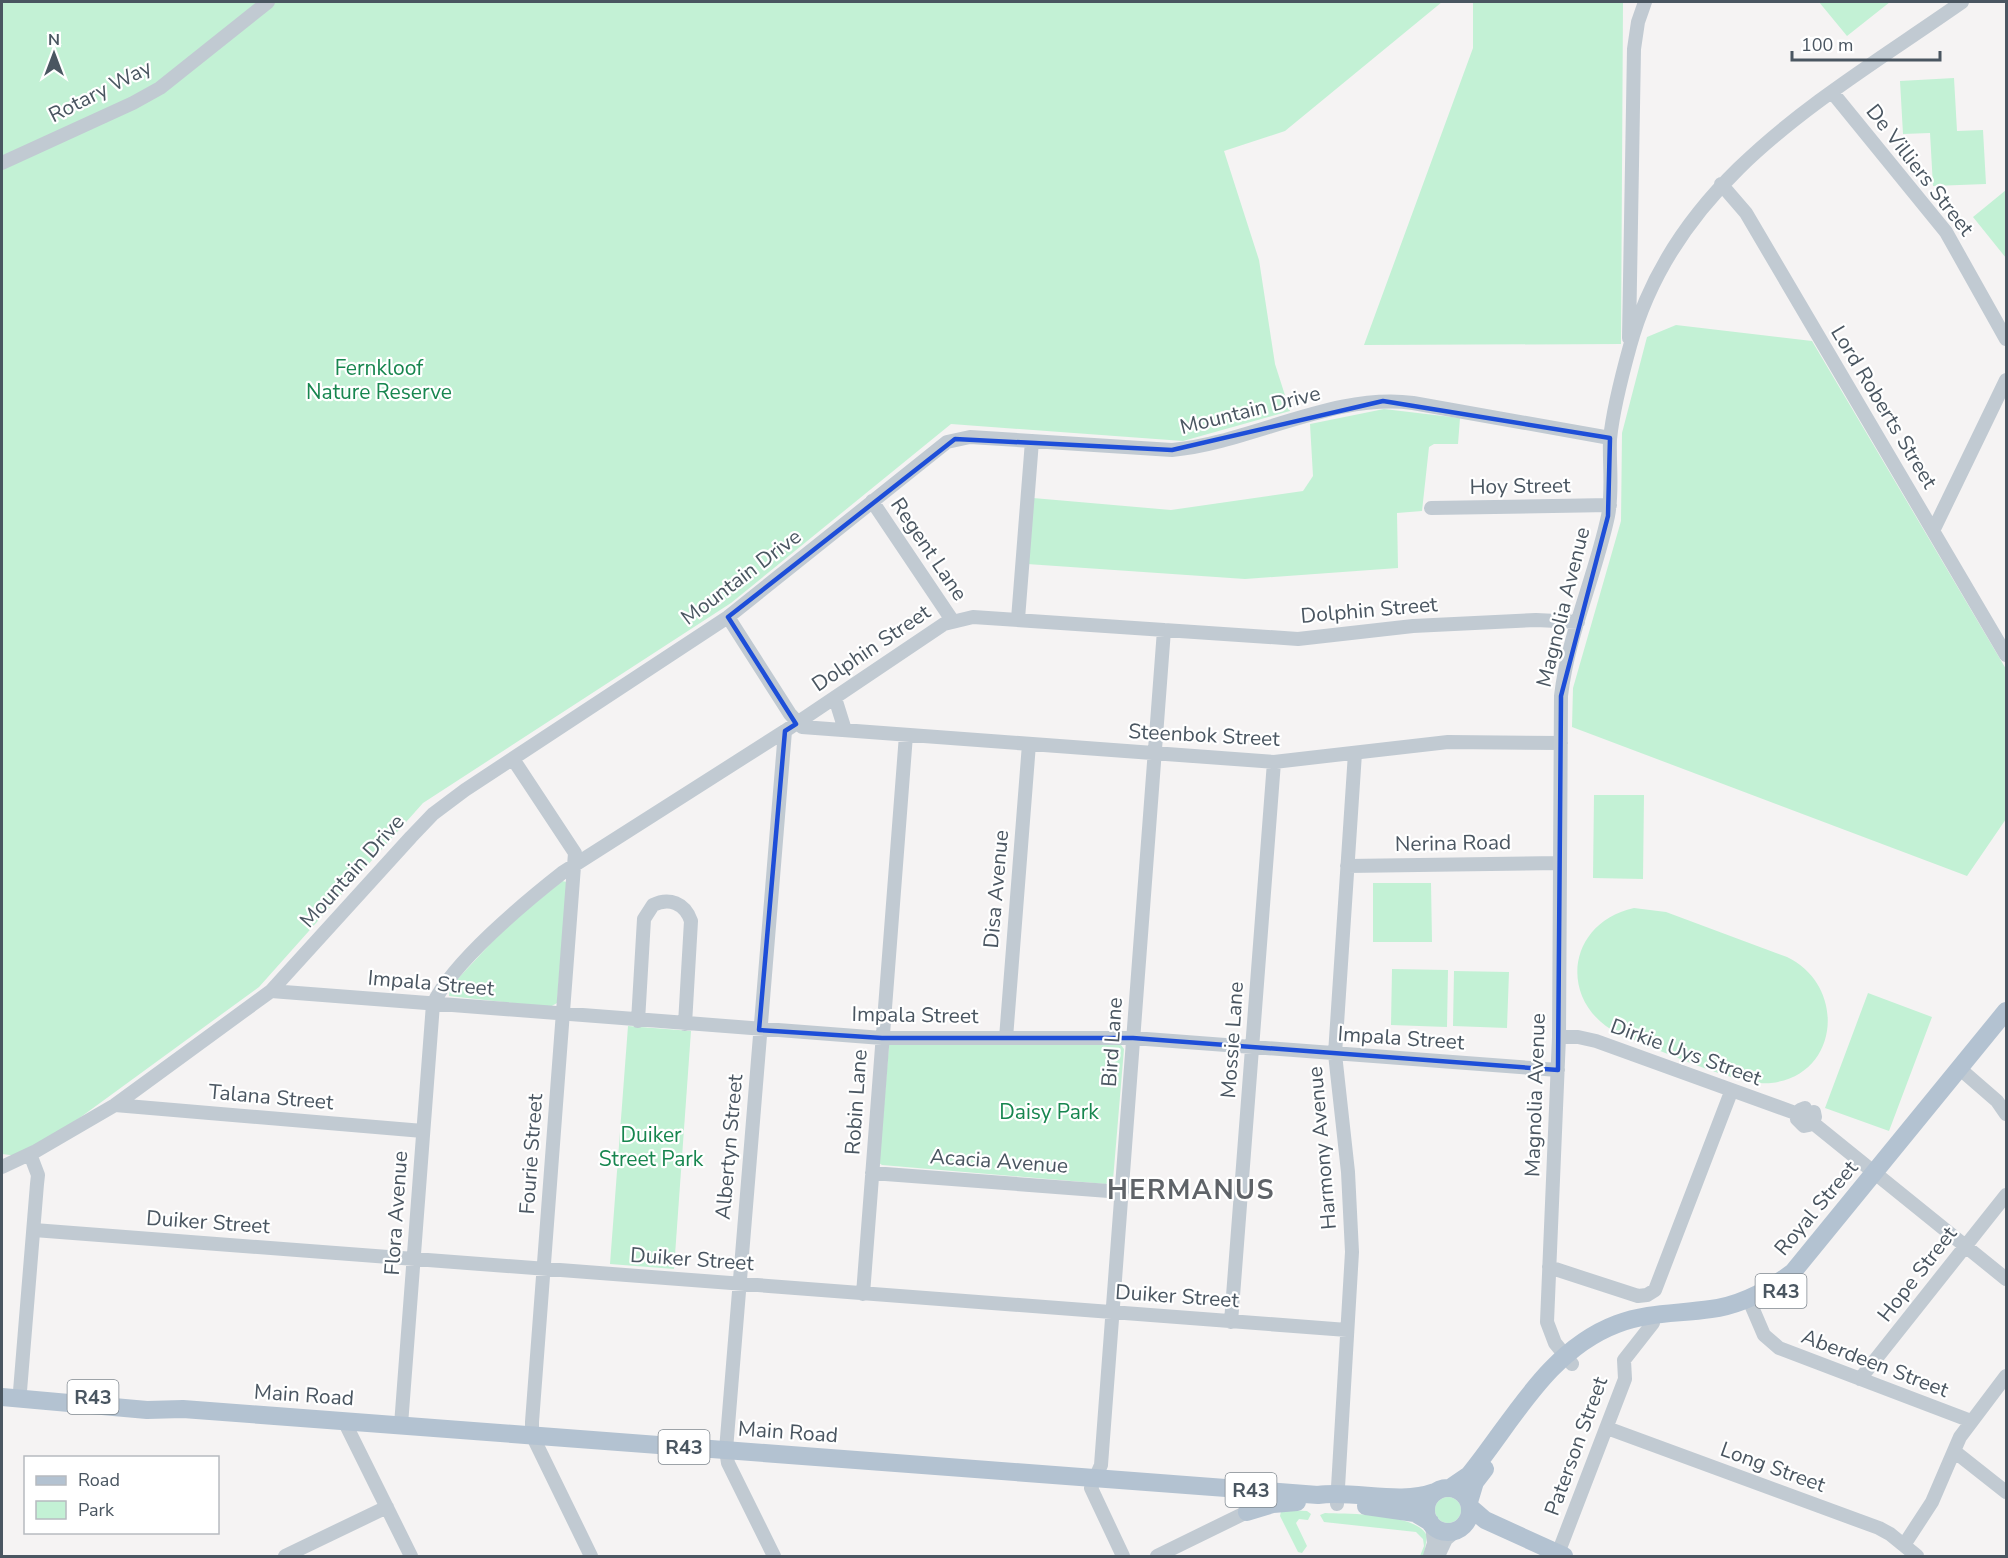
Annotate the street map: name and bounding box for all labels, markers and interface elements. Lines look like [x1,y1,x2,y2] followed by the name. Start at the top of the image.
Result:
[24,24,84,84] north arrow
[1792,24,1940,62] scale bar
[48,29,60,51] text: N
[1801,33,1853,57] text: 100 m
[44,53,156,129] street label: Rotary Way
[1860,98,1981,242] street label: De Villiers Street
[1824,320,1944,494] street label: Lord Roberts Street
[306,354,452,406] park label: Fernkloof Nature Reserve
[1177,379,1323,441] street label: Mountain Drive
[1469,471,1571,501] street label: Hoy Street
[884,492,974,606] street label: Regent Lane
[675,523,807,631] street label: Mountain Drive
[1530,524,1596,690] street label: Magnolia Avenue
[1299,590,1439,630] street label: Dolphin Street
[806,598,936,698] street label: Dolphin Street
[1128,717,1281,753] street label: Steenbok Street
[293,808,411,934] street label: Mountain Drive
[1395,828,1511,858] street label: Nerina Road
[977,829,1015,949] street label: Disa Avenue
[367,964,496,1003] street label: Impala Street
[1214,981,1250,1099] street label: Mossie Lane
[1095,996,1129,1088] street label: Bird Lane
[851,1000,979,1030] street label: Impala Street
[1607,1012,1766,1092] street label: Dirkie Uys Street
[1518,1013,1552,1177] street label: Magnolia Avenue
[1337,1020,1466,1056] street label: Impala Street
[838,1048,874,1156] street label: Robin Lane
[1301,1065,1343,1231] street label: Harmony Avenue
[709,1072,749,1221] street label: Albertyn Street
[207,1078,335,1116] street label: Talana Street
[513,1092,549,1215] street label: Fourie Street
[999,1098,1099,1126] park label: Daisy Park
[599,1121,704,1173] park label: Duiker Street Park
[929,1142,1069,1180] street label: Acacia Avenue
[378,1150,414,1276] street label: Flora Avenue
[1768,1154,1864,1261] street label: Royal Street
[1107,1172,1275,1209] district label: HERMANUS
[145,1204,271,1240] street label: Duiker Street
[1871,1220,1963,1327] street label: Hope Street
[629,1241,755,1277] street label: Duiker Street
[1756,1274,1806,1308] road number: R43
[1114,1278,1240,1314] street label: Duiker Street
[1797,1322,1953,1404] street label: Aberdeen Street
[1538,1372,1614,1519] street label: Paterson Street
[253,1378,355,1412] street label: Main Road
[68,1380,118,1414] road number: R43
[737,1415,839,1449] street label: Main Road
[658,1430,710,1464] road number: R43
[1717,1435,1830,1499] street label: Long Street
[24,1456,219,1534] legend
[78,1468,120,1492] text: Road
[1226,1473,1276,1507] road number: R43
[78,1498,115,1522] text: Park

